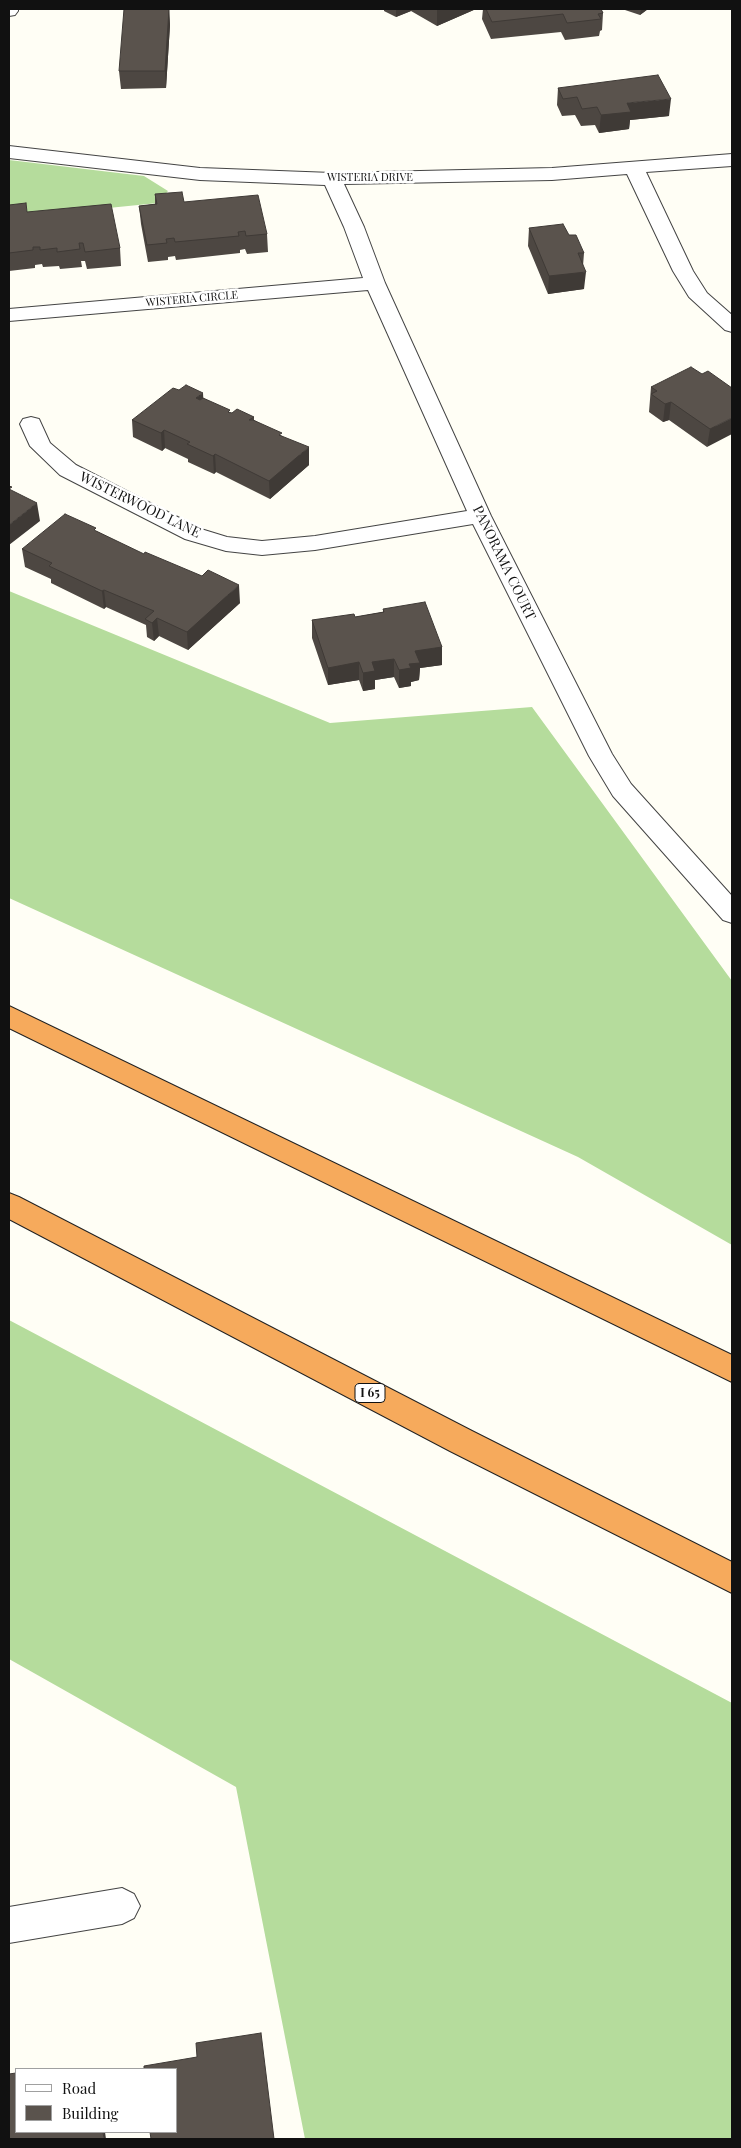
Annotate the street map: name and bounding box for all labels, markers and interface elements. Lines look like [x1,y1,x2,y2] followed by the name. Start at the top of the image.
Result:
[327,171,413,185] street label: WISTERIA DRIVE
[145,288,239,310] street label: WISTERIA CIRCLE
[77,468,203,542] street label: WISTERWOOD LANE
[469,503,539,623] street label: PANORAMA COURT
[355,1384,385,1402] road number: I 65
[15,2068,178,2133] legend
[62,2078,96,2098] text: Road
[62,2103,118,2123] text: Building

